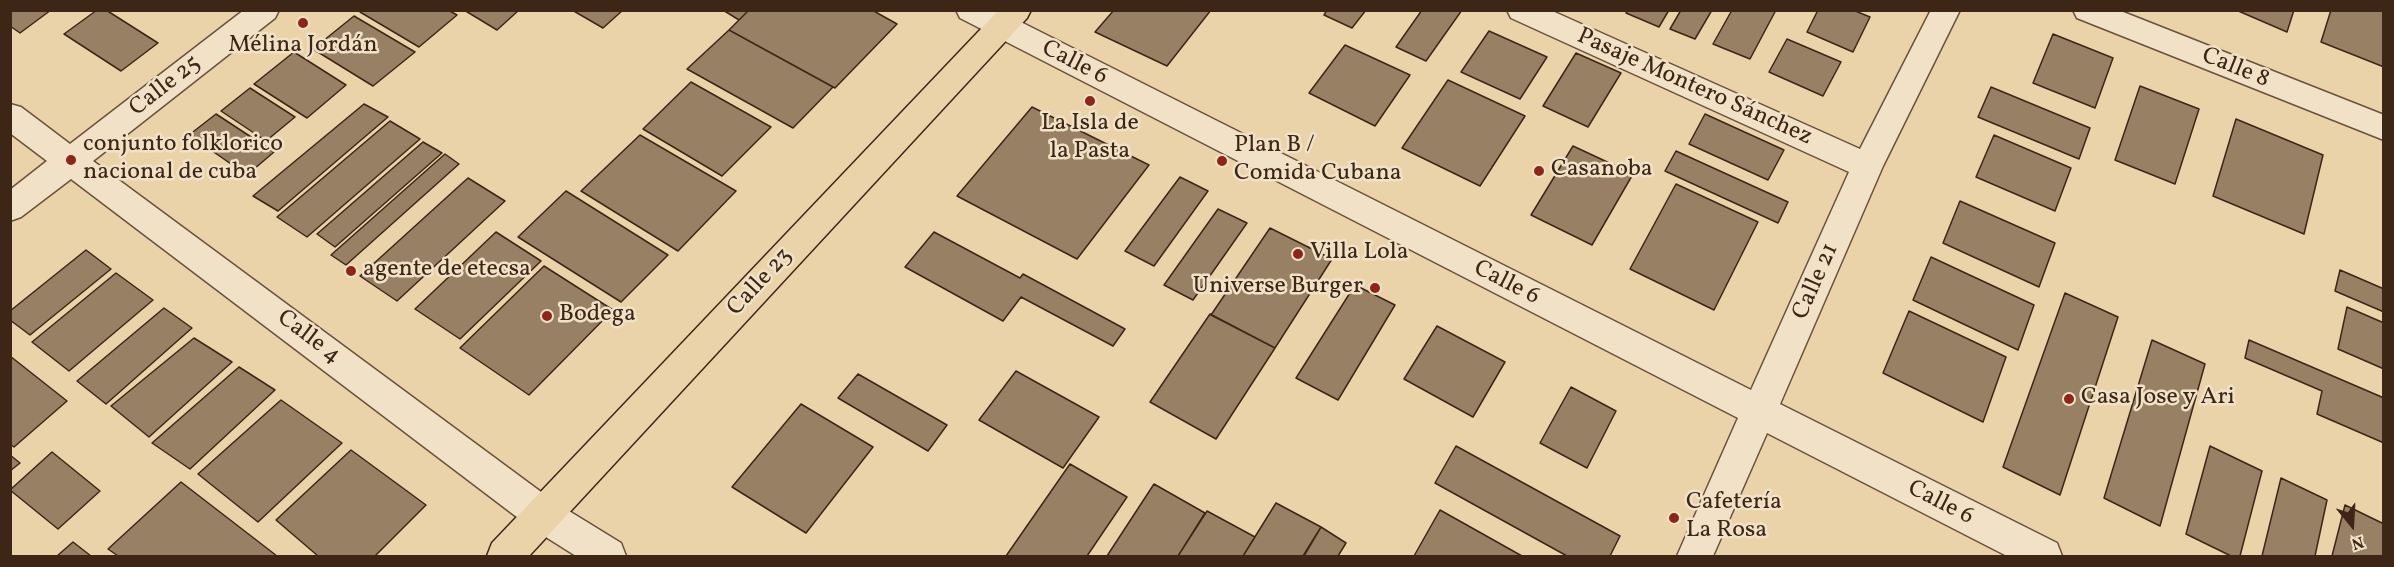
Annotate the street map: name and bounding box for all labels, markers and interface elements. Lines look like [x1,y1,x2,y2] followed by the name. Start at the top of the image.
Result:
[296,16,310,30] marker: Mélina Jordán
[1572,23,1816,153] street label: Pasaje Montero Sánchez
[228,33,378,61] place label: Mélina Jordán
[1036,35,1112,93] street label: Calle 6
[2197,42,2273,96] street label: Calle 8
[125,50,207,124] street label: Calle 25
[1083,94,1097,108] marker: La Isla de la Pasta
[1041,111,1139,167] place label: La Isla de la Pasta
[83,132,283,188] place label: conjunto folklorico nacional de cuba
[1234,133,1402,189] place label: Plan B / Comida Cubana
[64,153,78,167] marker: conjunto folklorico nacional de cuba
[1215,154,1229,168] marker: Plan B / Comida Cubana
[1551,157,1653,185] place label: Casanoba
[1532,164,1546,178] marker: Casanoba
[1788,239,1846,325] street label: Calle 21
[1310,240,1409,268] place label: Villa Lola
[722,243,800,323] street label: Calle 23
[1291,247,1305,261] marker: Villa Lola
[1468,255,1544,313] street label: Calle 6
[363,257,531,285] place label: agente de etecsa
[344,264,358,278] marker: agente de etecsa
[1193,274,1363,302] place label: Universe Burger
[1368,281,1382,295] marker: Universe Burger
[559,302,636,330] place label: Bodega
[270,305,346,371] street label: Calle 4
[540,309,554,323] marker: Bodega
[2081,385,2235,413] place label: Casa Jose y Ari
[2062,392,2076,406] marker: Casa Jose y Ari
[1902,475,1978,533] street label: Calle 6
[1686,490,1782,546] place label: Cafetería La Rosa
[2322,495,2382,555] north arrow
[1667,511,1681,525] marker: Cafetería La Rosa
[2349,530,2366,554] text: N

